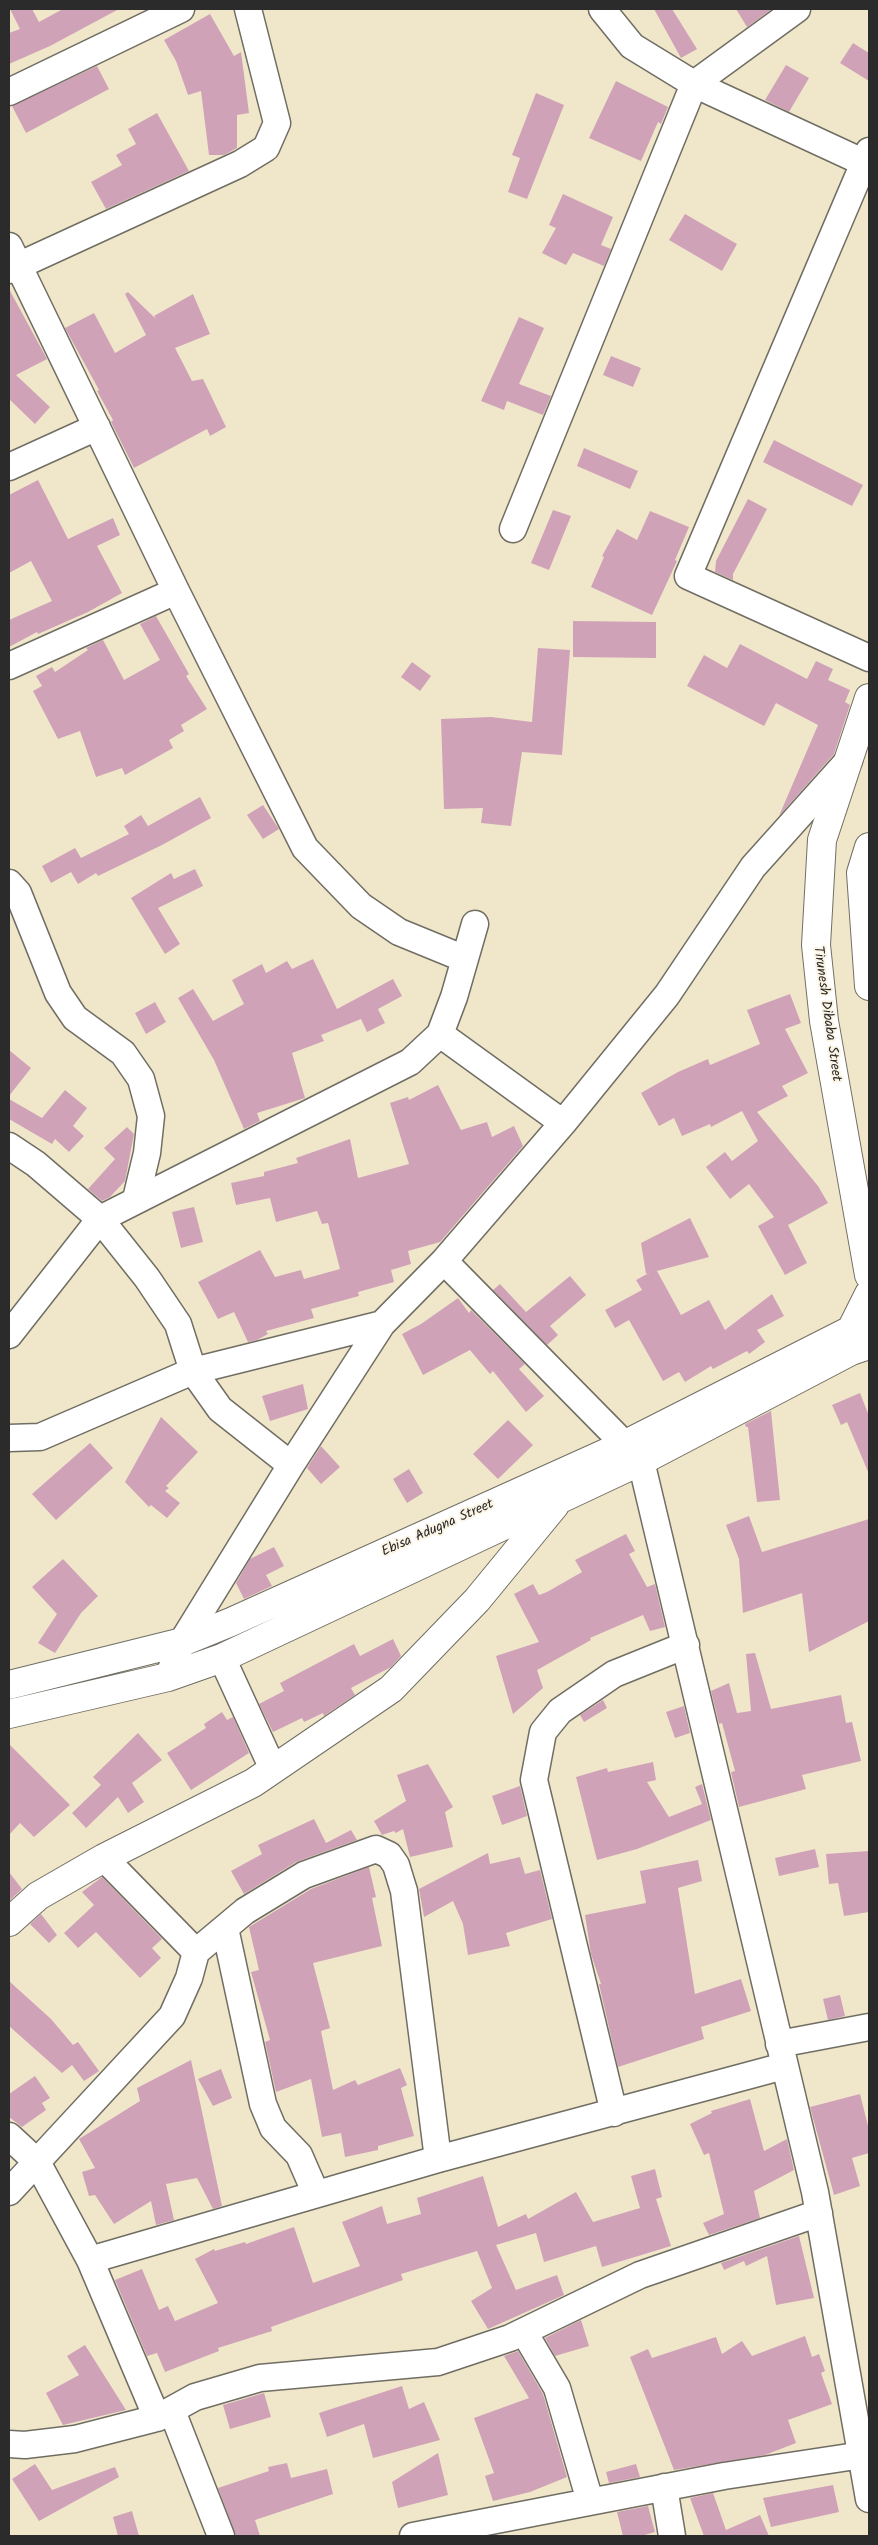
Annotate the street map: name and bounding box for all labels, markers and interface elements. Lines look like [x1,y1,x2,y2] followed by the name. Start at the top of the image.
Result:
[808,945,844,1083] street label: Tirunesh Dibaba Street
[379,1497,497,1561] street label: Ebisa Adugna Street

